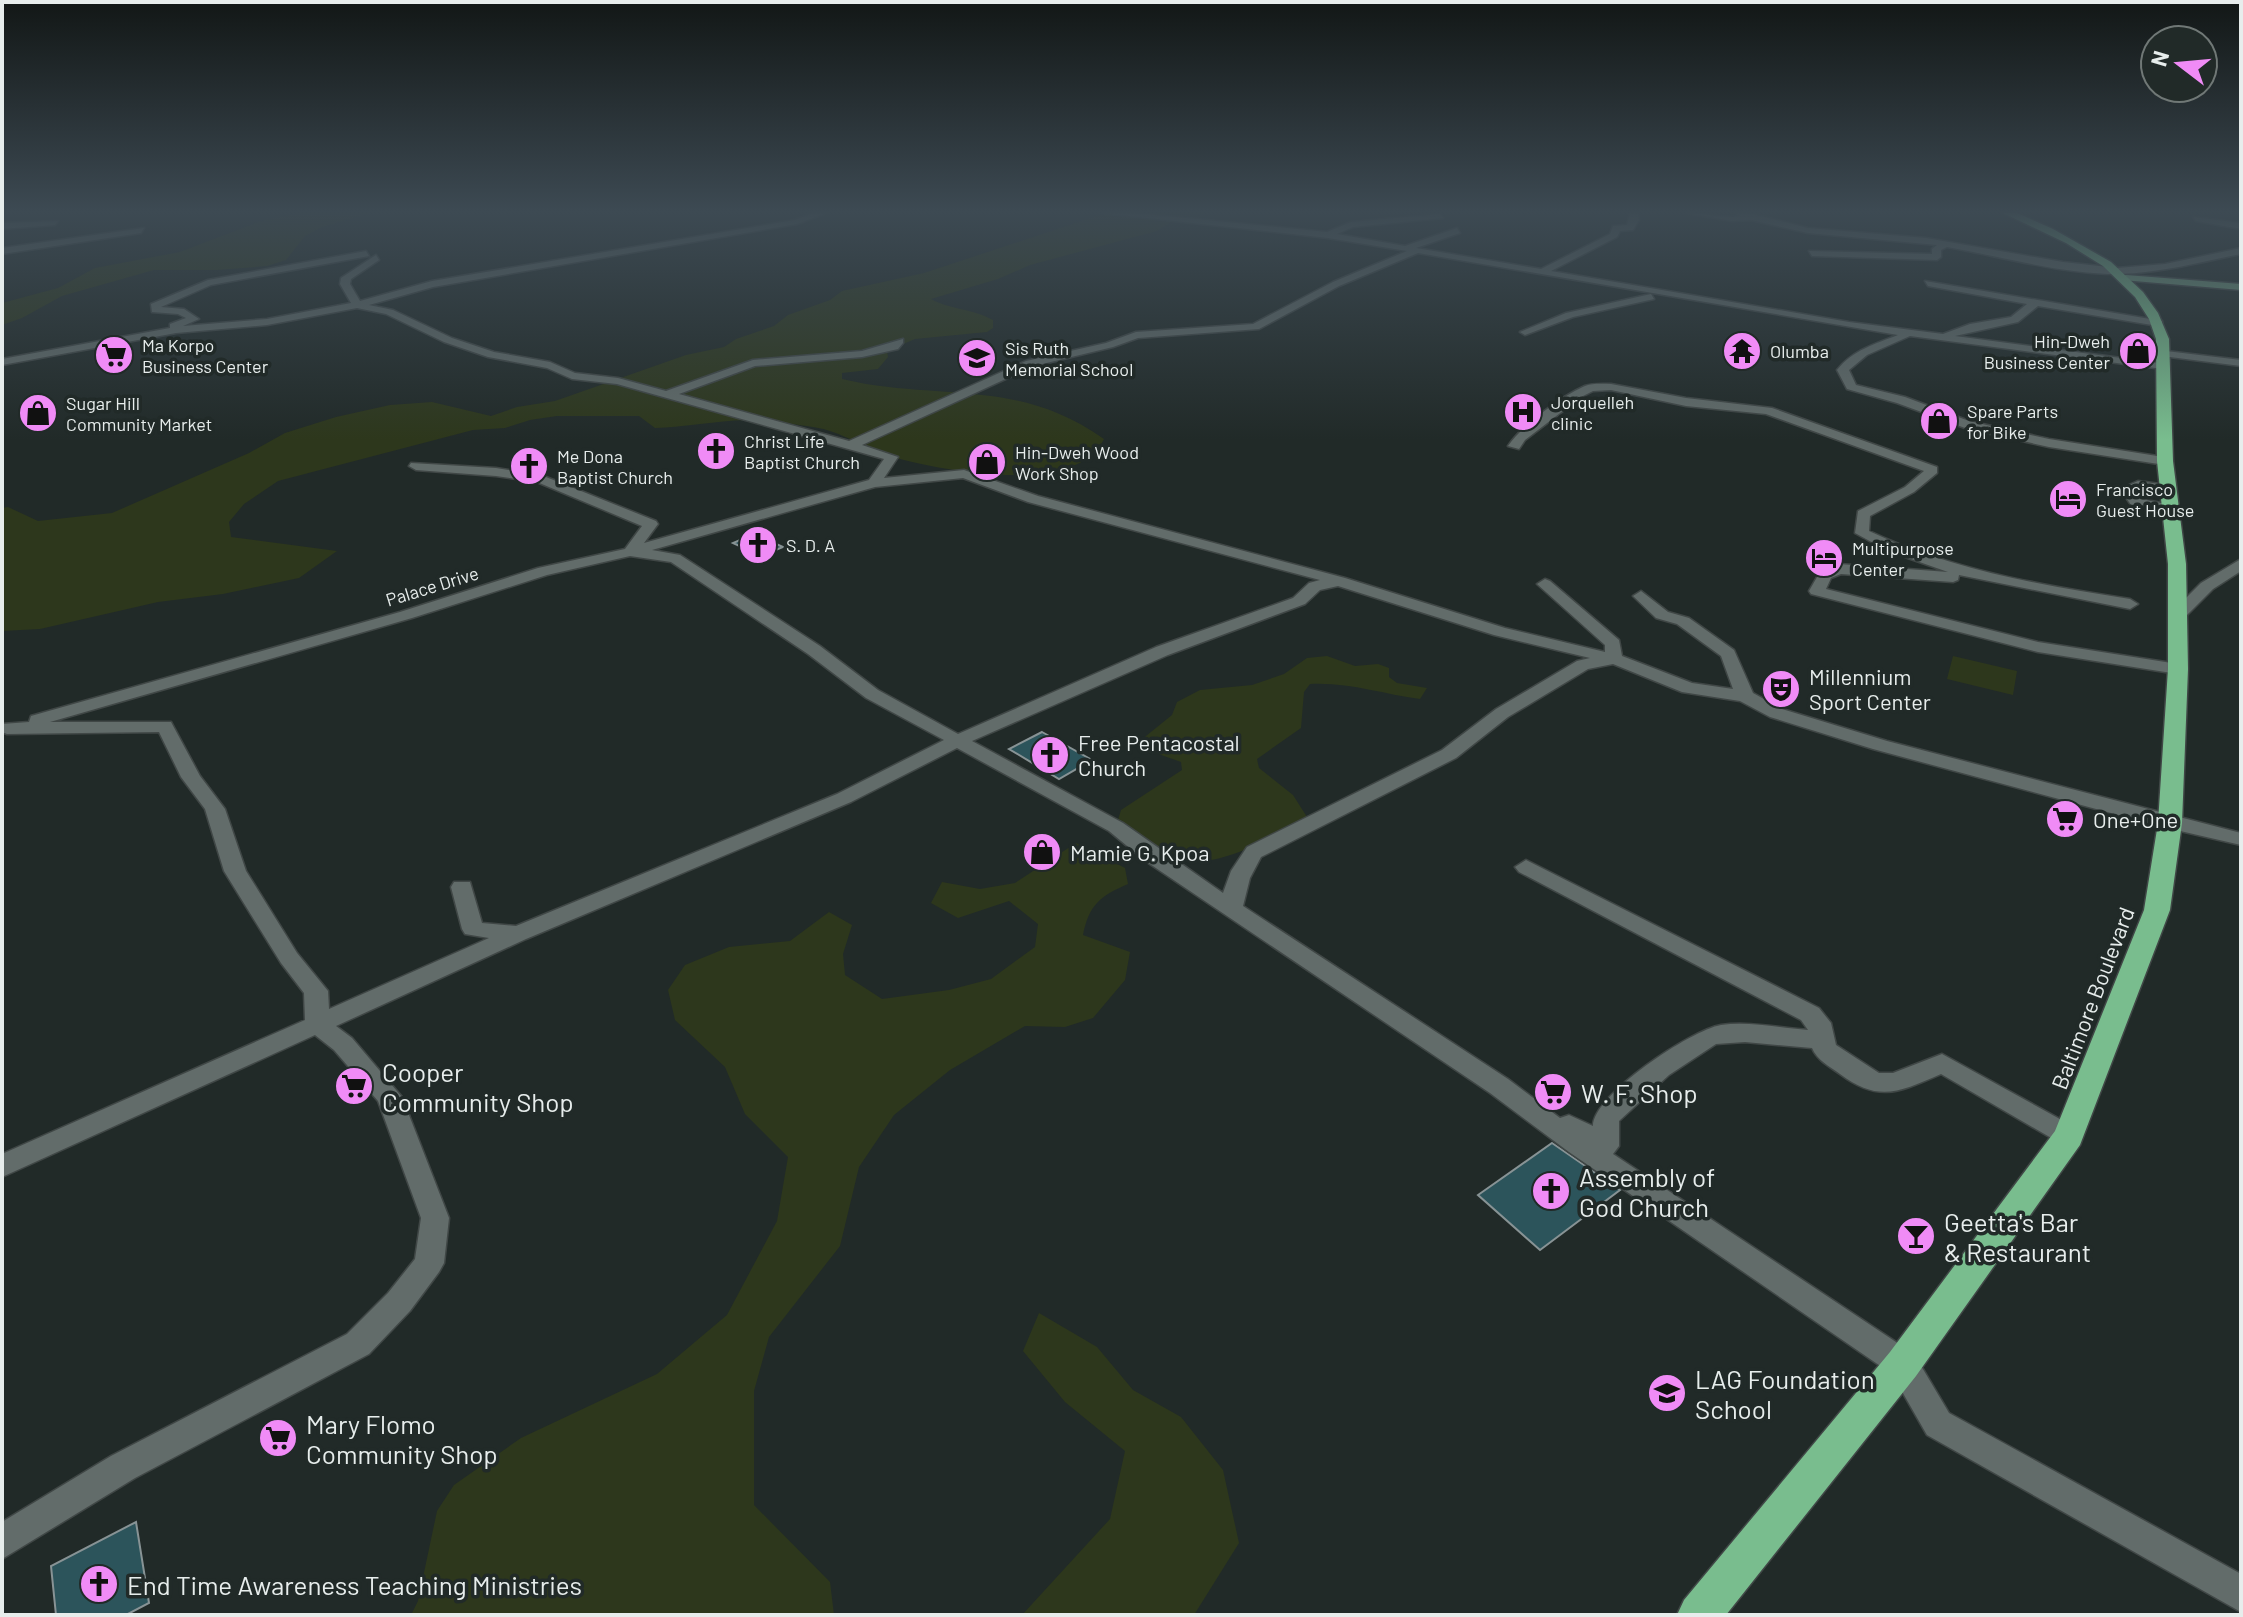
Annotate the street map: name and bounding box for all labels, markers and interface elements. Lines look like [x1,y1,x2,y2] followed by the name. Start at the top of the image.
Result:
[2139,24,2219,104] north arrow
[2144,48,2173,69] text: N
[1721,330,1763,372] temple icon: Olumba
[1984,330,2110,373] place label: Hin-Dweh Business Center
[2117,330,2159,372] shop icon: Hin-Dweh Business Center
[93,334,135,376] supermarket icon: Ma Korpo Business Center
[142,334,269,377] place label: Ma Korpo Business Center
[956,337,998,379] school or university icon: Sis Ruth Memorial School
[1005,337,1133,380] place label: Sis Ruth Memorial School
[1770,340,1829,362] place label: Olumba
[1502,391,1544,433] hospital icon: Jorquelleh clinic
[1551,391,1634,434] place label: Jorquelleh clinic
[17,392,59,434] shop icon: Sugar Hill Community Market
[66,392,212,435] place label: Sugar Hill Community Market
[1918,400,1960,442] shop icon: Spare Parts for Bike
[1967,400,2058,443] place label: Spare Parts for Bike
[695,430,737,472] church icon: Christ Life Baptist Church
[744,430,860,473] place label: Christ Life Baptist Church
[966,441,1008,483] shop icon: Hin-Dweh Wood Work Shop
[1015,441,1139,484] place label: Hin-Dweh Wood Work Shop
[508,445,550,487] church icon: Me Dona Baptist Church
[557,445,673,488] place label: Me Dona Baptist Church
[2047,478,2089,520] hotel icon: Francisco Guest House
[2096,478,2194,521] place label: Francisco Guest House
[737,524,779,566] church icon: S. D. A
[786,534,835,556] place label: S. D. A
[1803,537,1845,579] hotel icon: Multipurpose Center
[1852,537,1954,580] place label: Multipurpose Center
[383,561,481,611] street label: Palace Drive
[1809,663,1931,714] place label: Millennium Sport Center
[1760,668,1802,710] theatre icon: Millennium Sport Center
[1078,729,1240,780] place label: Free Pentacostal Church
[1029,734,1071,776] church icon: Free Pentacostal Church
[2044,798,2086,840] supermarket icon: One+One
[2093,806,2178,832] place label: One+One
[1021,831,1063,873] shop icon: Mamie G. Kpoa
[1070,839,1209,865] place label: Mamie G. Kpoa
[2045,903,2139,1093] street label: Baltimore Boulevard
[382,1056,574,1117] place label: Cooper Community Shop
[333,1065,375,1107] supermarket icon: Cooper Community Shop
[1532,1071,1574,1113] supermarket icon: W. F. Shop
[1581,1077,1698,1108] place label: W. F. Shop
[1579,1161,1715,1222] place label: Assembly of God Church
[1530,1170,1572,1212] church icon: Assembly of God Church
[1944,1206,2091,1267] place label: Geetta's Bar & Restaurant
[1895,1215,1937,1257] bar icon: Geetta's Bar & Restaurant
[1695,1363,1875,1424] place label: LAG Foundation School
[1646,1372,1688,1414] school or university icon: LAG Foundation School
[306,1408,498,1469] place label: Mary Flomo Community Shop
[257,1417,299,1459] supermarket icon: Mary Flomo Community Shop
[78,1563,120,1605] church icon: End Time Awareness Teaching Ministries
[127,1569,582,1600] place label: End Time Awareness Teaching Ministries

